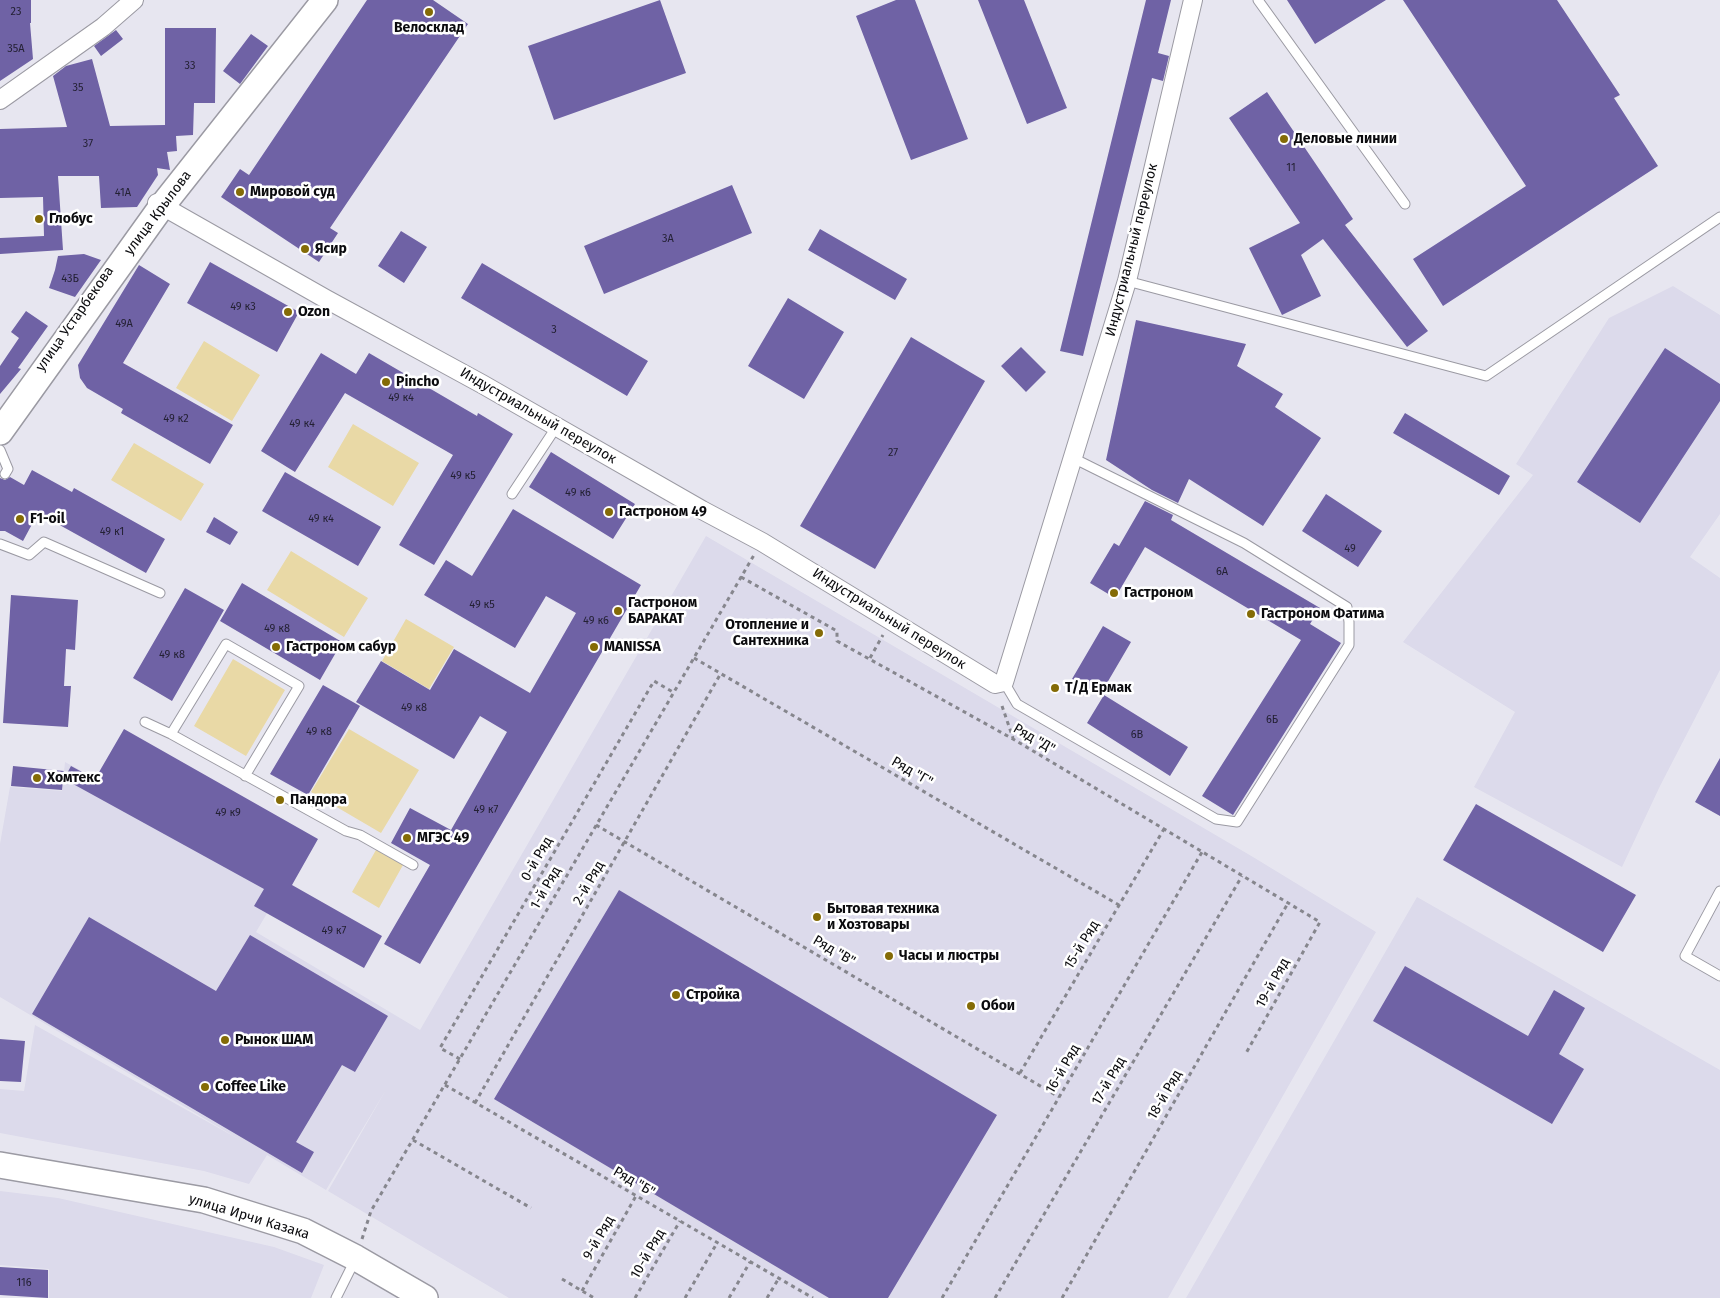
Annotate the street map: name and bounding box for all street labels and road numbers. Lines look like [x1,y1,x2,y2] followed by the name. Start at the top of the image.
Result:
[1102,162,1162,338] street label: Индустриальный переулок
[121,168,195,258] street label: улица Крылова
[32,263,118,375] street label: улица Устарбекова
[457,364,619,468] street label: Индустриальный переулок
[809,565,969,673] street label: Индустриальный переулок
[1010,720,1058,758] street label: Ряд "Д"
[888,753,936,791] street label: Ряд "Г"
[518,834,556,884] street label: 0-й Ряд
[570,858,608,908] street label: 2-й Ряд
[527,864,565,912] street label: 1-й Ряд
[1061,918,1103,972] street label: 15-й Ряд
[810,932,858,970] street label: Ряд "В"
[1253,955,1293,1011] street label: 19-й Ряд
[1042,1041,1084,1097] street label: 16-й Ряд
[1088,1054,1130,1108] street label: 17-й Ряд
[1144,1067,1186,1123] street label: 18-й Ряд
[610,1163,658,1201] street label: Ряд "Б"
[187,1191,311,1243] street label: улица Ирчи Казака
[580,1213,618,1263] street label: 9-й Ряд
[627,1226,669,1282] street label: 10-й Ряд

